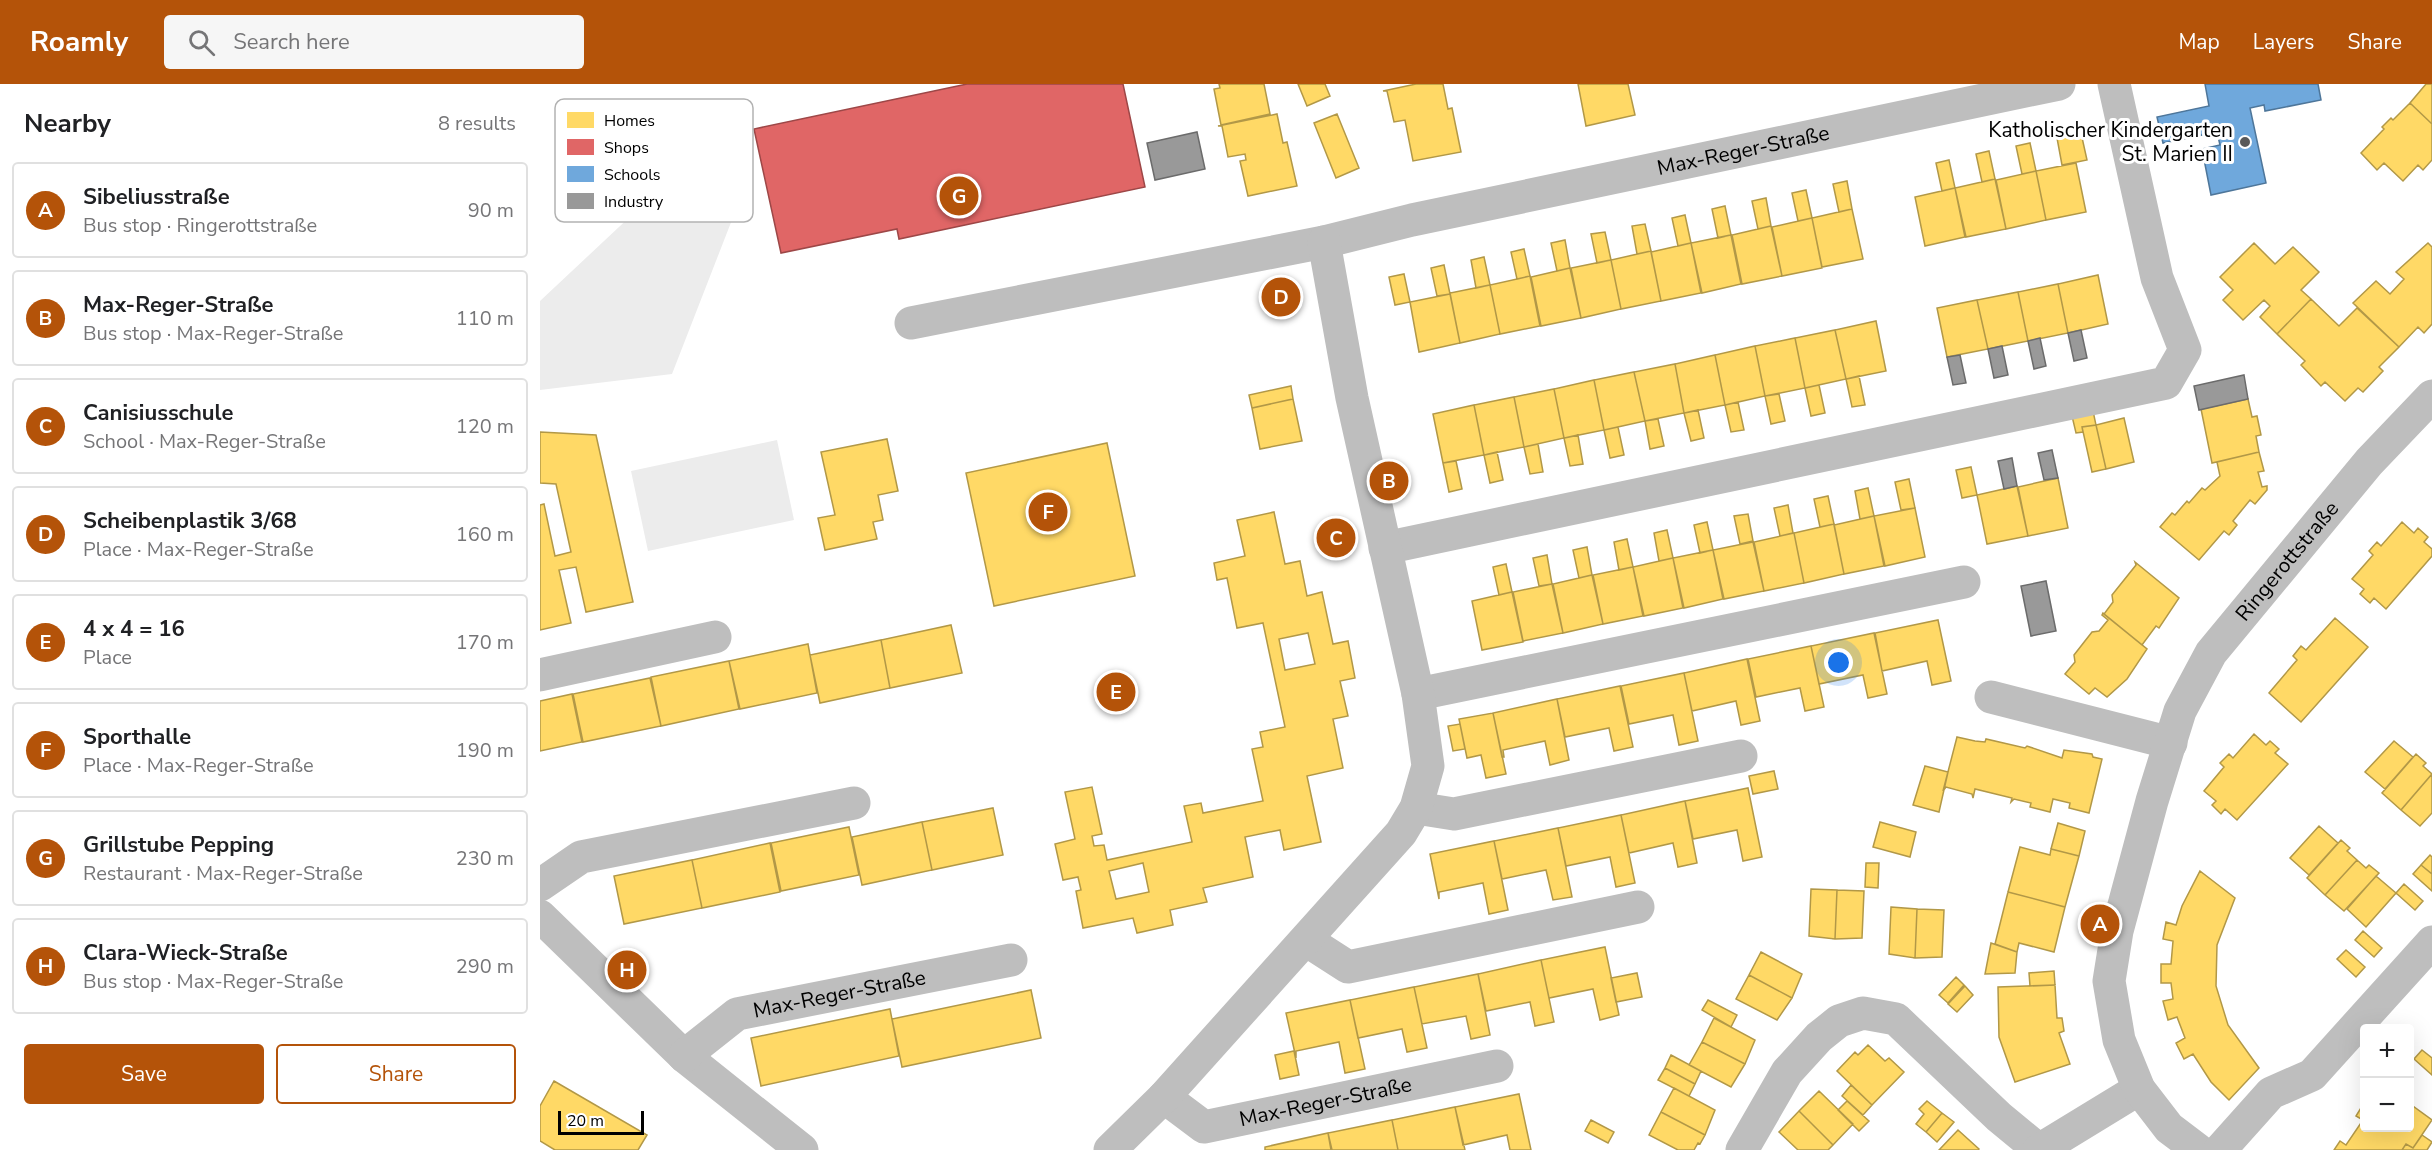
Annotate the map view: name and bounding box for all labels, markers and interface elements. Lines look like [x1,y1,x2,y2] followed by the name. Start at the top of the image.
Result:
[164,15,584,69] search box
[30,23,128,61] text: Roamly
[185,26,218,59] icon: search
[233,27,350,57] text: Search here
[2178,28,2220,56] text: Map
[2253,28,2314,56] text: Layers
[2347,28,2402,56] text: Share
[555,99,753,222] legend
[24,106,111,141] text: Nearby
[438,110,516,137] text: 8 results
[604,110,655,132] text: Homes
[1988,116,2233,168] place label: Katholischer Kindergarten St. Marien II
[1655,119,1832,182] street label: Max-Reger-Straße
[2238,135,2252,149] marker: Katholischer Kindergarten St. Marien II
[604,137,649,159] text: Shops
[604,164,660,186] text: Schools
[940,174,978,218] pin: G
[83,182,230,212] text: Sibeliusstraße
[604,191,664,213] text: Industry
[38,197,53,224] text: A
[468,197,514,224] text: 90 m
[83,212,317,239] text: Bus stop · Ringerottstraße
[1262,274,1300,320] pin: D
[83,290,273,320] text: Max-Reger-Straße
[39,305,52,332] text: B
[456,305,514,332] text: 110 m
[83,320,343,347] text: Bus stop · Max-Reger-Straße
[83,398,233,428] text: Canisiusschule
[39,413,52,440] text: C
[456,413,514,440] text: 120 m
[83,428,326,455] text: School · Max-Reger-Straße
[1370,458,1408,504] pin: B
[1028,490,1068,534] pin: F
[2229,495,2345,627] street label: Ringerottstraße
[83,506,297,536] text: Scheibenplastik 3/68
[1316,516,1356,560] pin: C
[38,521,53,548] text: D
[456,521,514,548] text: 160 m
[83,536,314,563] text: Place · Max-Reger-Straße
[83,614,185,644] text: 4 x 4 = 16
[40,629,51,656] text: E
[456,629,514,656] text: 170 m
[83,644,132,671] text: Place
[1824,648,1853,677] your location
[1096,670,1136,714] pin: E
[83,722,191,752] text: Sporthalle
[40,737,51,764] text: F
[456,737,514,764] text: 190 m
[83,752,314,779] text: Place · Max-Reger-Straße
[83,830,274,860] text: Grillstube Pepping
[38,845,53,872] text: G
[456,845,514,872] text: 230 m
[83,860,363,887] text: Restaurant · Max-Reger-Straße
[2080,902,2120,946] pin: A
[83,938,288,968] text: Clara-Wieck-Straße
[608,948,646,992] pin: H
[38,953,53,980] text: H
[456,953,514,980] text: 290 m
[751,963,928,1025] street label: Max-Reger-Straße
[83,968,343,995] text: Bus stop · Max-Reger-Straße
[2360,1024,2414,1132] map controls
[2360,1024,2414,1078] button: +
[24,1044,264,1104] button: Save
[276,1044,516,1104] button: Share
[1237,1070,1414,1133] street label: Max-Reger-Straße
[2360,1078,2414,1132] button: −
[558,1108,644,1136] scale bar
[567,1110,604,1132] text: 20 m

